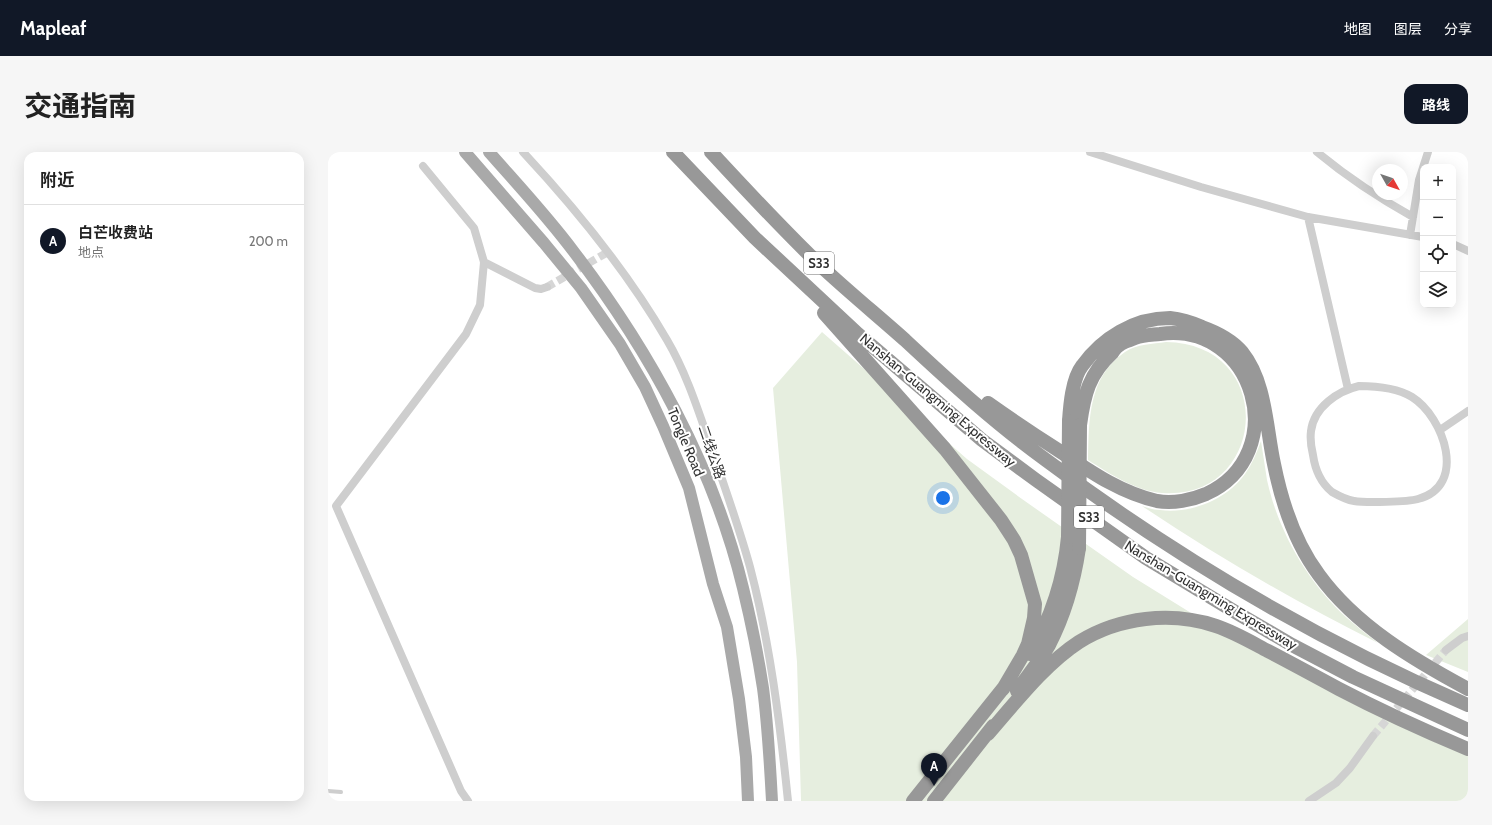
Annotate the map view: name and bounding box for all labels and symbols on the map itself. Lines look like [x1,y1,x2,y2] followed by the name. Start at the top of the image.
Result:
[1372,164,1408,200] north arrow
[804,252,834,274] road number: S33
[856,329,1020,471] street label: Nanshan-Guangming Expressway
[663,405,709,479] street label: Tongle Road
[694,423,730,481] street label: 二线公路
[933,488,953,508] your location
[1074,506,1104,528] road number: S33
[1121,536,1301,654] street label: Nanshan-Guangming Expressway
[921,753,947,786] pin: A

